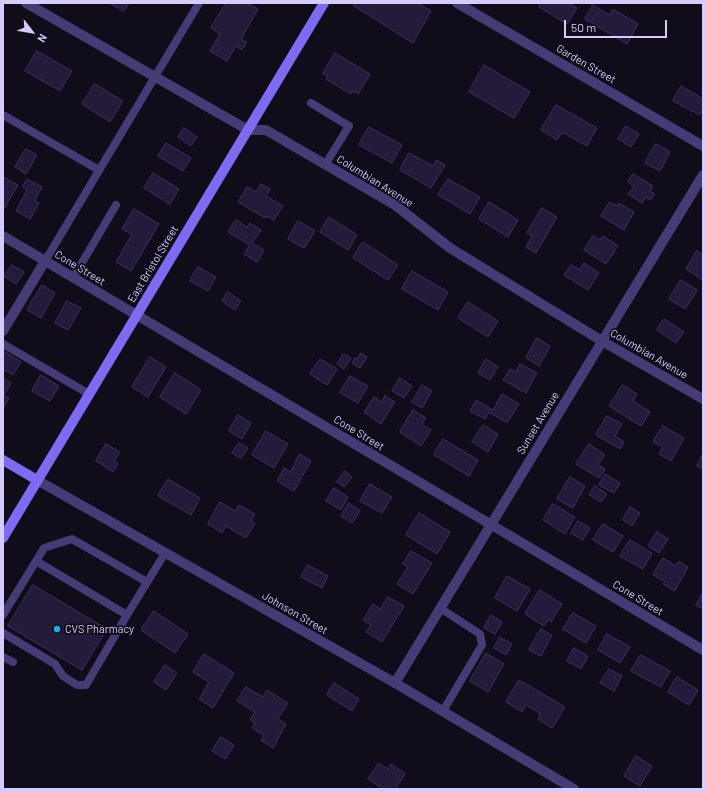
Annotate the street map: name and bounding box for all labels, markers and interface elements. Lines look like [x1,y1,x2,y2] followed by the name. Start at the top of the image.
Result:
[12,12,52,52] north arrow
[566,12,669,38] scale bar
[571,20,596,34] text: 50 m
[35,32,50,45] text: N
[554,42,618,86] street label: Garden Street
[334,152,416,210] street label: Columbian Avenue
[125,223,181,305] street label: East Bristol Street
[52,248,108,288] street label: Cone Street
[608,326,690,382] street label: Columbian Avenue
[514,389,562,457] street label: Sunset Avenue
[331,413,387,453] street label: Cone Street
[610,578,666,618] street label: Cone Street
[260,589,330,637] street label: Johnson Street
[65,622,134,636] place label: CVS Pharmacy
[52,624,62,634] marker: CVS Pharmacy

